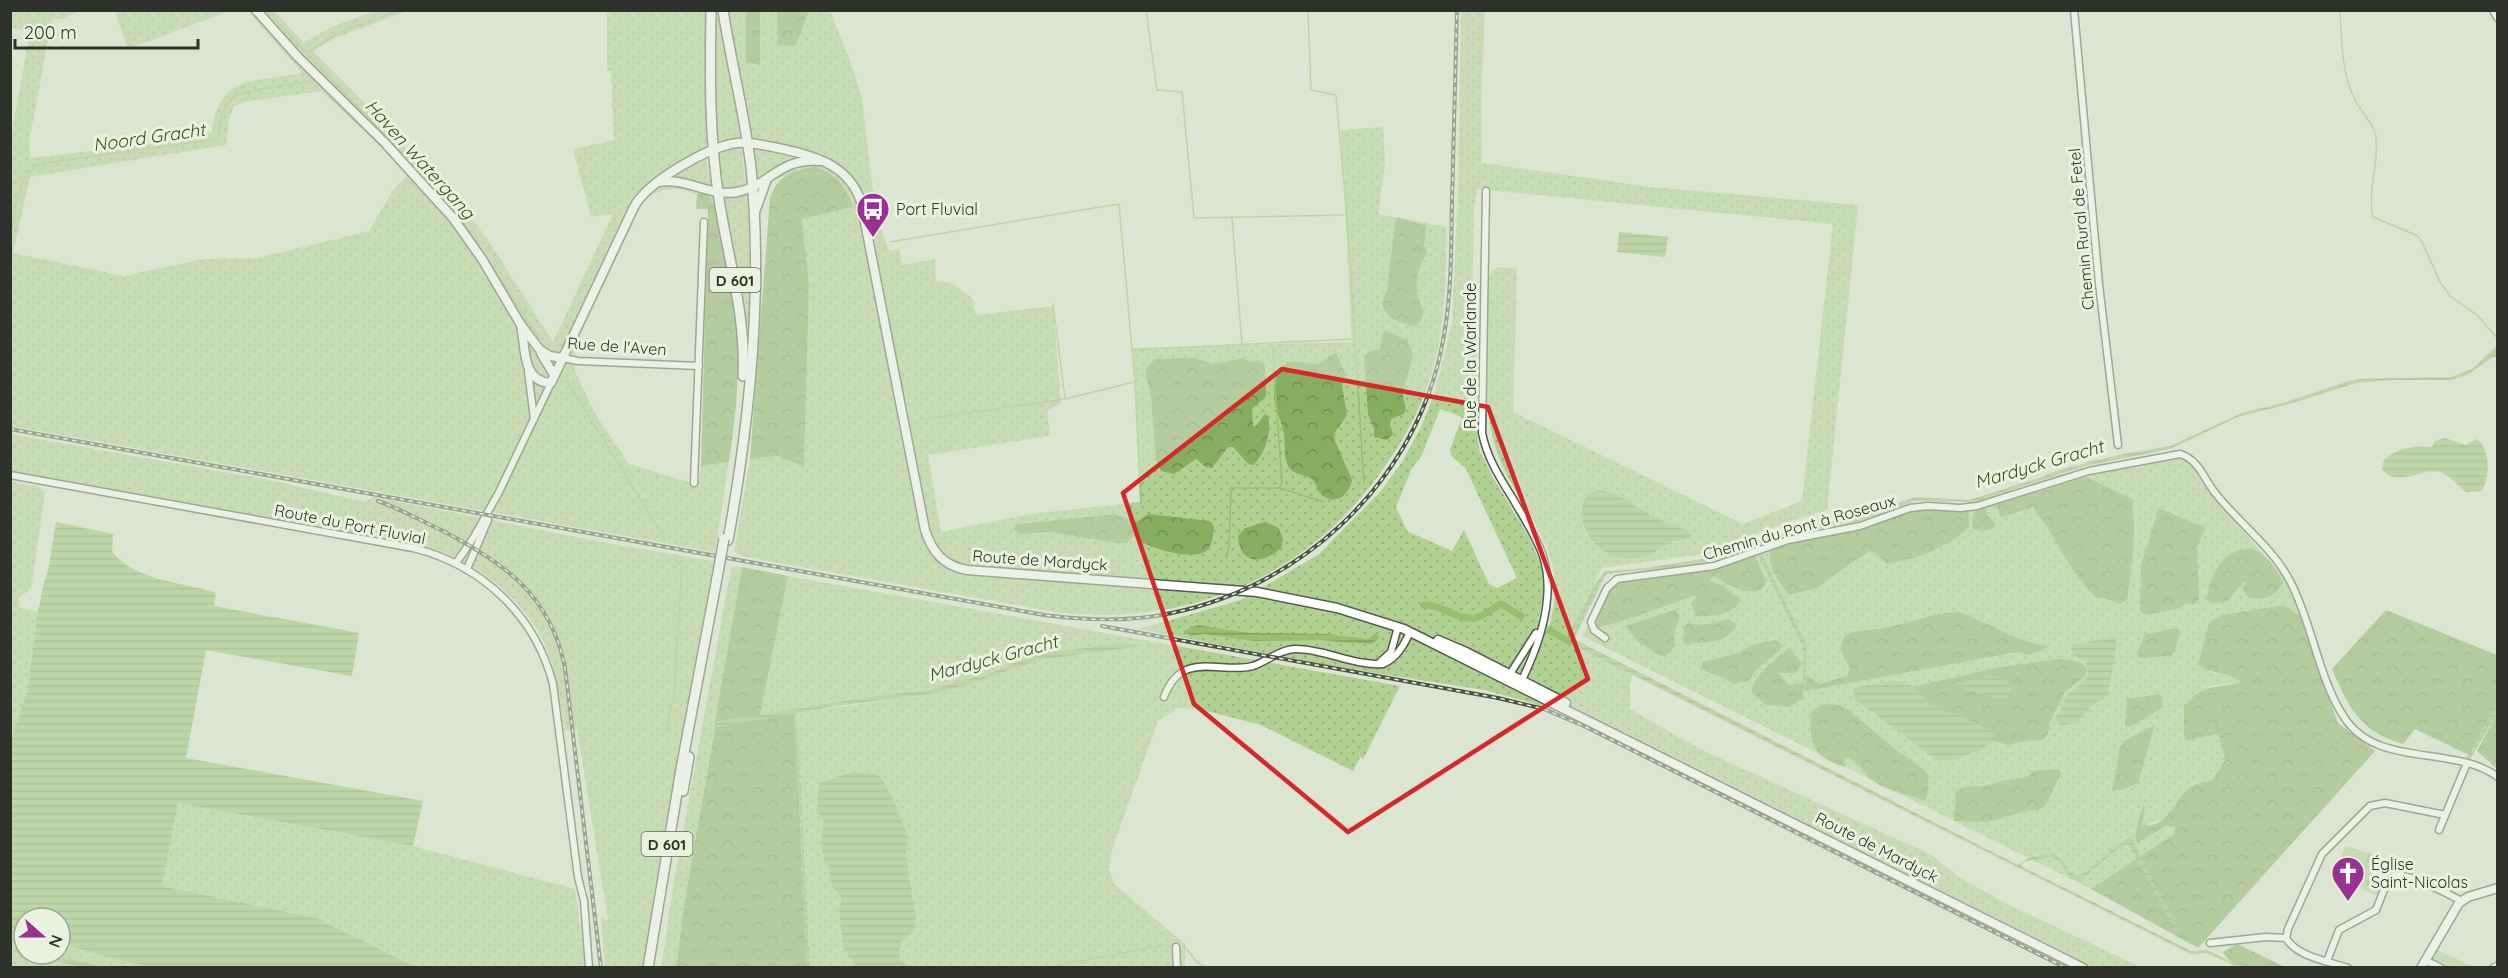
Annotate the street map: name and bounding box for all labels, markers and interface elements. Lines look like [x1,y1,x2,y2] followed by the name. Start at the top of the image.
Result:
[15,12,198,50] scale bar
[24,21,77,44] text: 200 m
[360,94,481,225] water label: Haven Watergang
[91,117,208,156] water label: Noord Gracht
[2064,147,2098,311] street label: Chemin Rural de Fetel
[855,191,891,238] bus stop icon: Port Fluvial
[896,199,978,219] place label: Port Fluvial
[710,268,760,292] road number: D 601
[1460,283,1480,429] street label: Rue de la Warlande
[567,333,667,359] street label: Rue de l'Aven
[1972,434,2108,493] water label: Mardyck Gracht
[1701,490,1898,564] street label: Chemin du Pont à Roseaux
[273,500,427,548] street label: Route du Port Fluvial
[972,545,1108,575] street label: Route de Mardyck
[926,629,1062,686] water label: Mardyck Gracht
[1812,807,1942,887] street label: Route de Mardyck
[642,832,692,856] road number: D 601
[2371,854,2468,892] place label: Église Saint-Nicolas
[2330,855,2366,902] church icon: Église Saint-Nicolas
[12,906,72,966] north arrow
[45,932,67,950] text: N

